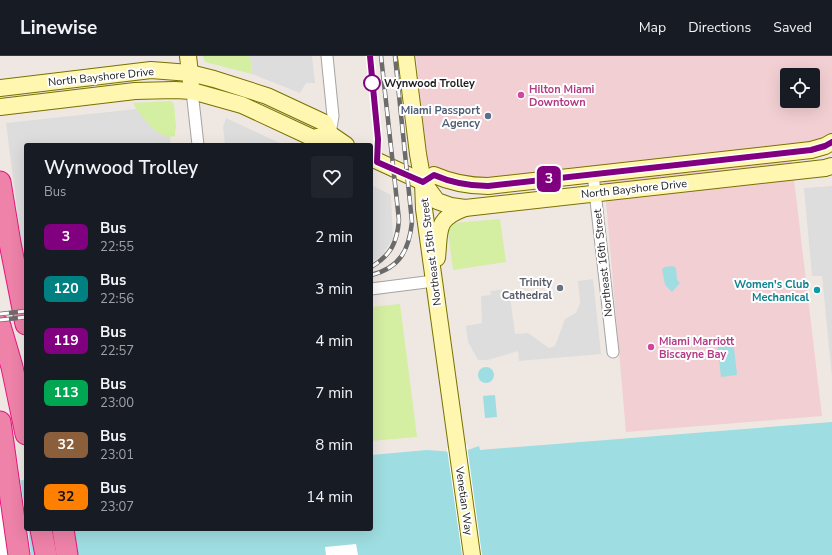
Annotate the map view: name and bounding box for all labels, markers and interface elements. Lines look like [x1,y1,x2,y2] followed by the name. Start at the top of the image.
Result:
[20,15,97,41] text: Linewise
[639,18,666,37] text: Map
[688,18,751,37] text: Directions
[773,18,812,37] text: Saved
[47,64,155,90] street label: North Bayshore Drive
[780,68,820,108] map controls
[780,68,820,108] button: locate
[363,74,381,92] marker: Wynwood Trolley
[384,76,475,91] place label: Wynwood Trolley
[529,82,595,110] place label: Hilton Miami Downtown
[516,90,526,100] marker: Hilton Miami Downtown
[401,103,481,131] place label: Miami Passport Agency
[483,111,493,121] marker: Miami Passport Agency
[44,155,198,181] text: Wynwood Trolley
[311,156,353,198] button: heart
[536,166,562,192] line badge: 3
[545,169,553,188] text: 3
[580,176,688,202] street label: North Bayshore Drive
[44,183,66,201] text: Bus
[417,197,445,307] street label: Northeast 15th Street
[590,208,616,318] street label: Northeast 16th Street
[100,218,126,238] text: Bus
[62,227,70,246] text: 3
[315,227,353,247] text: 2 min
[100,238,134,256] text: 22:55
[100,270,126,290] text: Bus
[502,275,552,303] place label: Trinity Cathedral
[734,277,809,305] place label: Women's Club Mechanical
[53,279,79,298] text: 120
[315,279,353,299] text: 3 min
[555,283,565,293] marker: Trinity Cathedral
[812,285,822,295] marker: Women's Club Mechanical
[100,290,134,308] text: 22:56
[100,322,126,342] text: Bus
[53,331,79,350] text: 119
[315,331,353,351] text: 4 min
[659,334,735,362] place label: Miami Marriott Biscayne Bay
[100,342,134,360] text: 22:57
[646,342,656,352] marker: Miami Marriott Biscayne Bay
[100,374,126,394] text: Bus
[53,383,79,402] text: 113
[315,383,353,403] text: 7 min
[100,394,134,412] text: 23:00
[100,426,126,446] text: Bus
[58,435,74,454] text: 32
[315,435,353,455] text: 8 min
[100,446,134,464] text: 23:01
[452,465,476,537] street label: Venetian Way
[100,478,126,498] text: Bus
[58,487,74,506] text: 32
[306,487,353,507] text: 14 min
[100,498,134,516] text: 23:07

